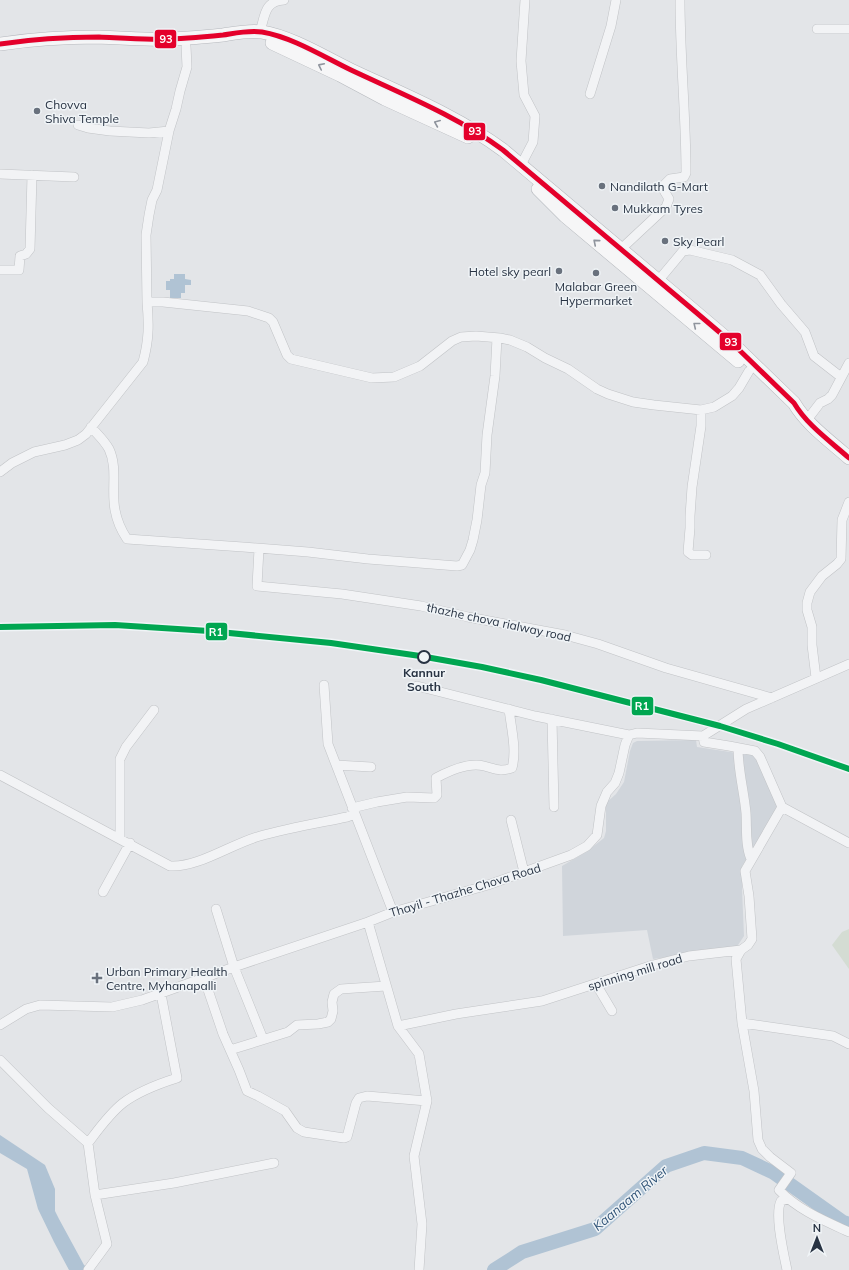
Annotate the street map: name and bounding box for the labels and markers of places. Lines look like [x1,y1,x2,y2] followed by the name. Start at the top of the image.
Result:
[45,97,119,126] place label: Chovva Shiva Temple
[32,106,42,116] marker: Chovva Shiva Temple
[610,179,708,194] place label: Nandilath G-Mart
[597,181,607,191] marker: Nandilath G-Mart
[623,201,703,216] place label: Mukkam Tyres
[610,203,620,213] marker: Mukkam Tyres
[673,234,724,249] place label: Sky Pearl
[660,236,670,246] marker: Sky Pearl
[469,264,551,279] place label: Hotel sky pearl
[554,266,564,276] marker: Hotel sky pearl
[591,268,601,278] marker: Malabar Green Hypermarket
[555,279,637,308] place label: Malabar Green Hypermarket
[417,650,431,664] marker: Kannur South
[403,665,445,694] place label: Kannur South
[106,964,228,993] place label: Urban Primary Health Centre, Myhanapalli
[91,972,103,984] marker: Urban Primary Health Centre, Myhanapalli

